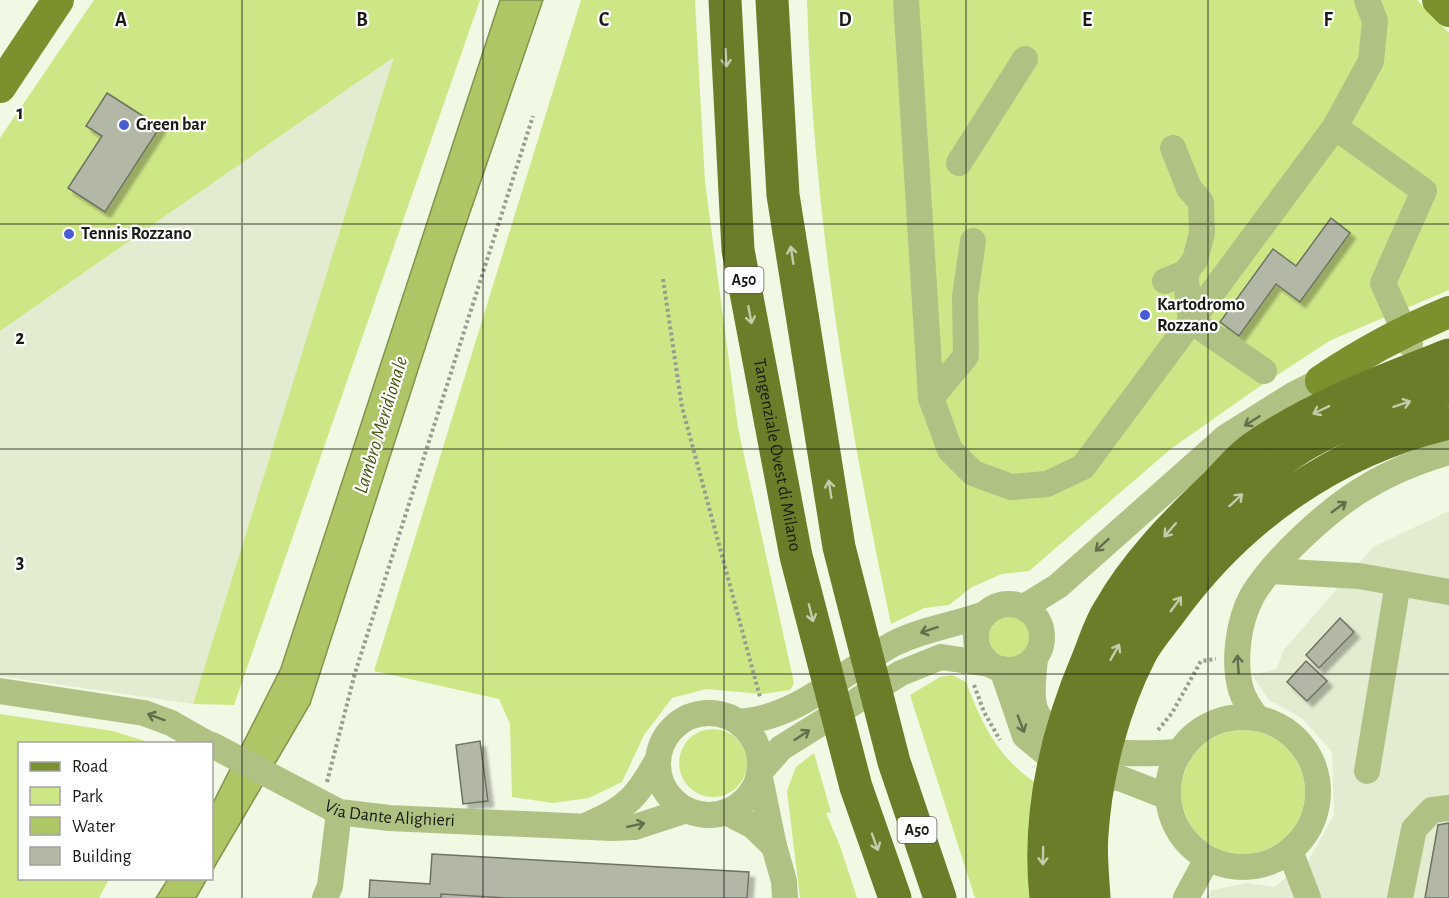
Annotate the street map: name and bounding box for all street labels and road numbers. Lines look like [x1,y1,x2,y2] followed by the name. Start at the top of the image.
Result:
[724,267,764,293] road number: A50
[750,357,804,553] street label: Tangenziale Ovest di Milano
[321,797,455,830] street label: Via Dante Alighieri
[898,817,936,843] road number: A50

